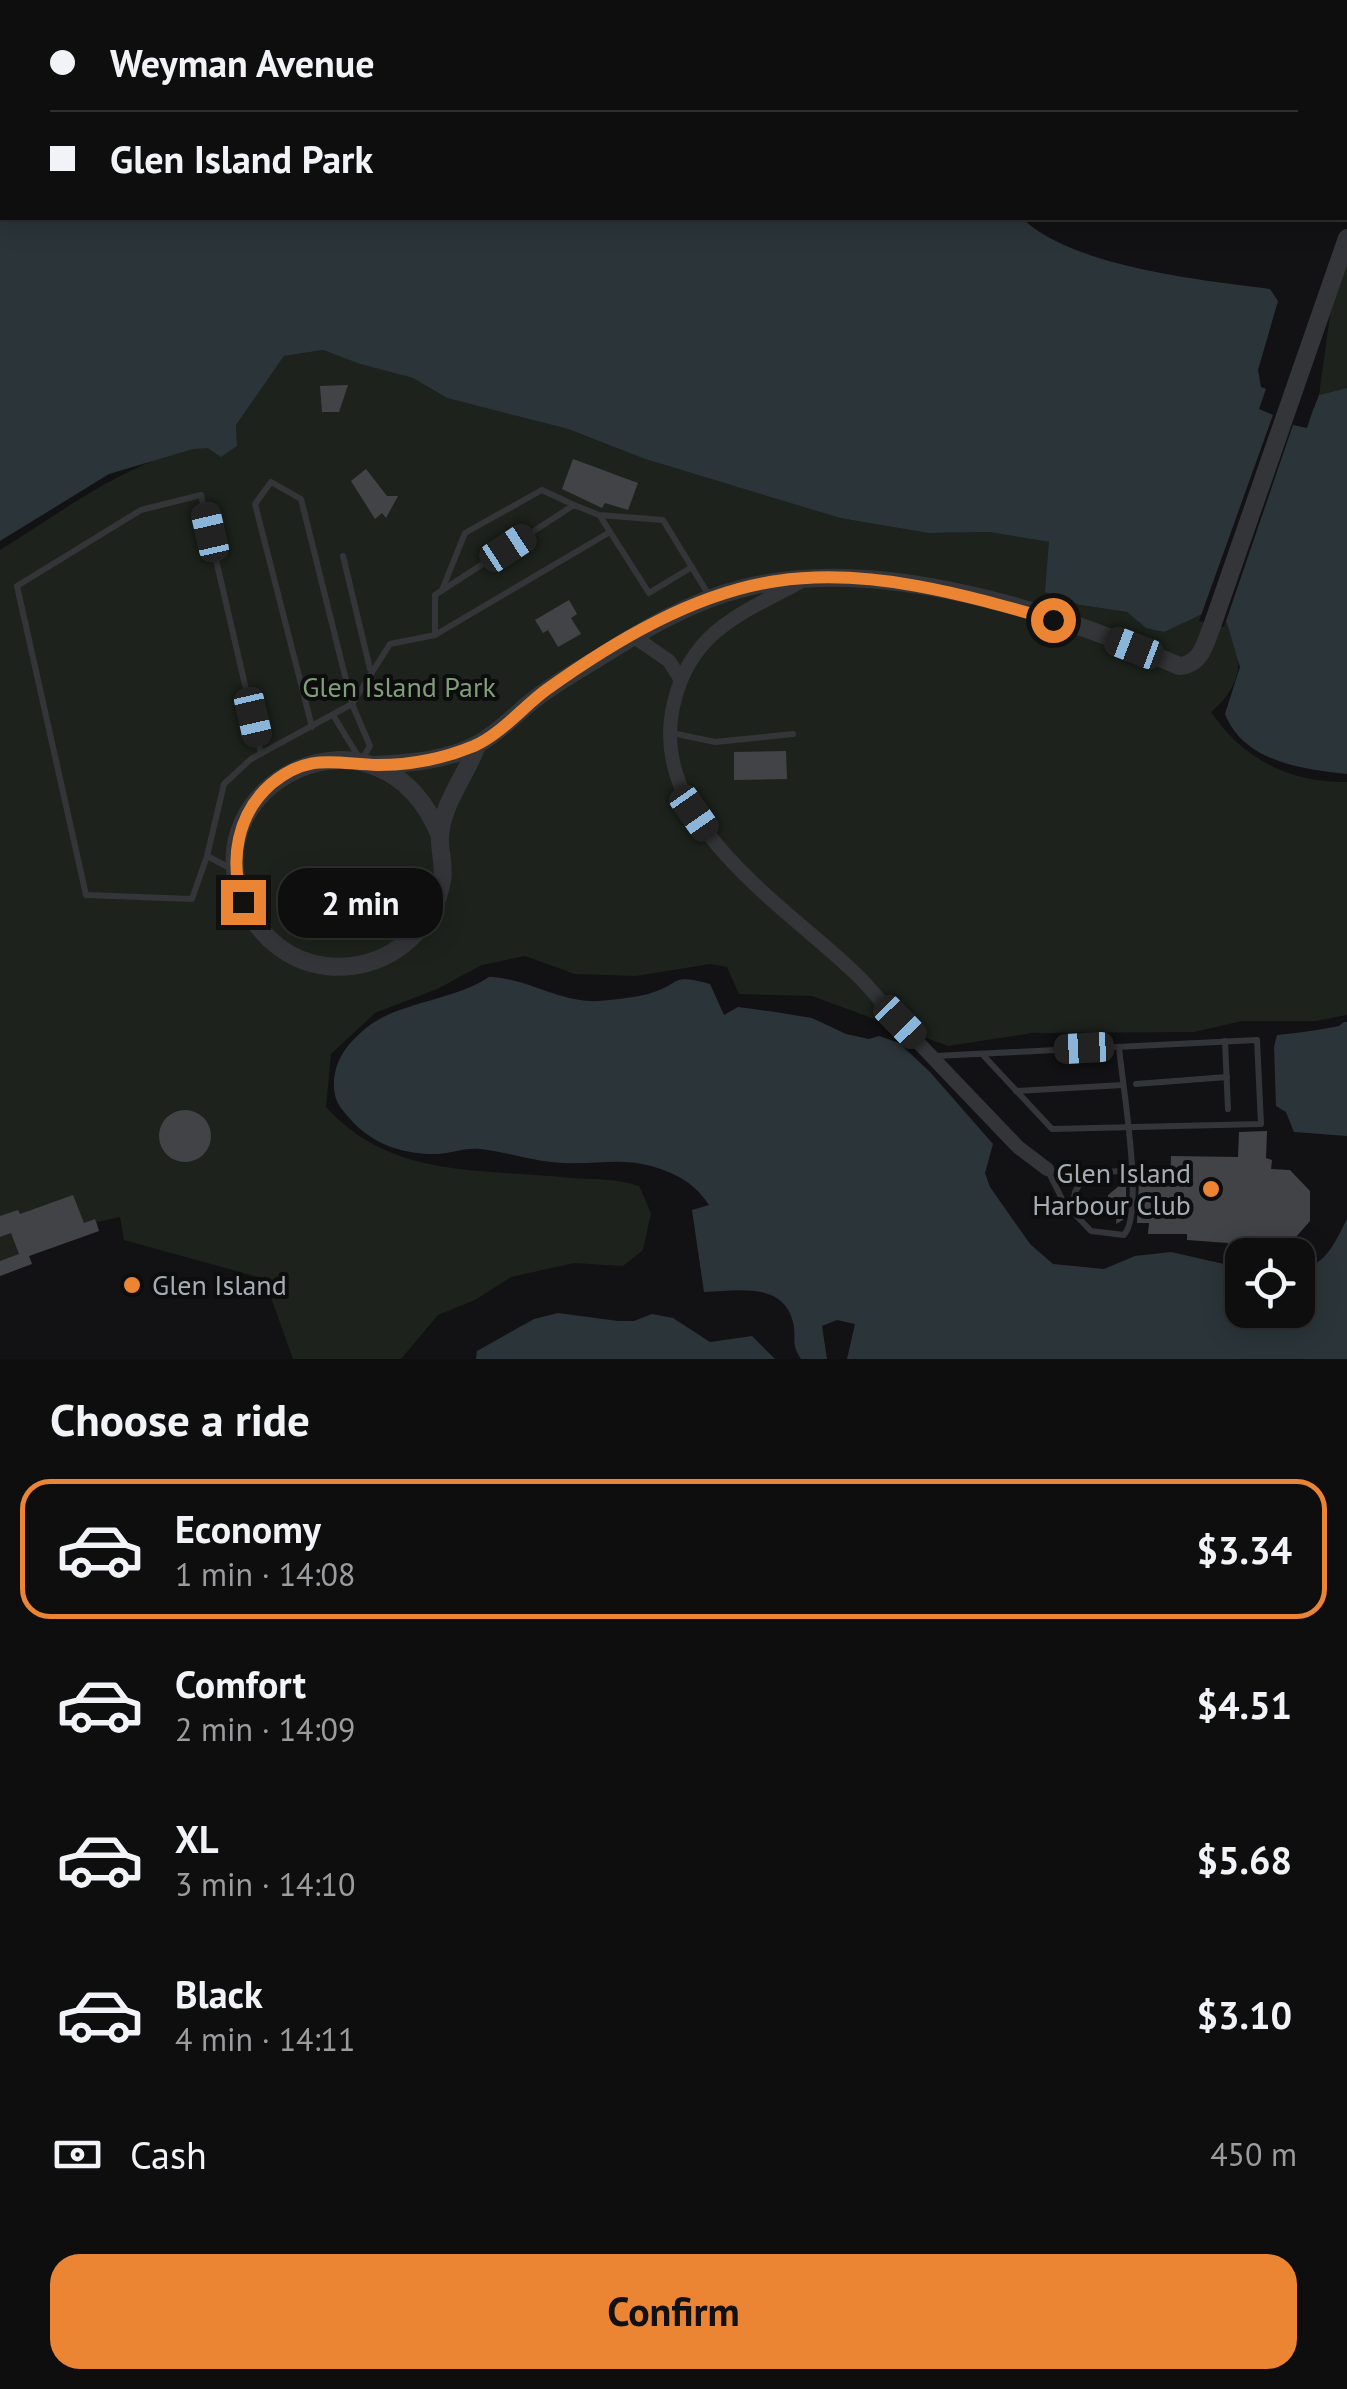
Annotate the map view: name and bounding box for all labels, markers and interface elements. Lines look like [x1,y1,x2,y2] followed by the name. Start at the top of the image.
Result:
[110,38,374,87] text: Weyman Avenue
[110,134,373,183] text: Glen Island Park
[189,499,231,565] car
[475,519,541,577] car
[1031,598,1076,643] route start
[1101,623,1167,673] car
[302,668,496,705] park label: Glen Island Park
[232,684,274,750] car
[665,780,723,846] car
[278,867,443,937] callout: 2 min
[221,880,266,925] route end
[321,882,400,924] text: 2 min
[868,990,932,1054] car
[1053,1031,1115,1065] car
[1032,1154,1191,1223] place label: Glen Island Harbour Club
[1200,1178,1222,1200] marker: Glen Island Harbour Club
[1225,1238,1315,1328] map controls
[1225,1238,1315,1328] button: locate
[152,1266,287,1303] place label: Glen Island
[121,1274,143,1296] marker: Glen Island
[50,1390,310,1448] text: Choose a ride
[55,1504,145,1594] icon: car
[175,1504,321,1553] text: Economy
[1196,1525,1292,1574] text: $3.34
[175,1553,355,1595] text: 1 min · 14:08
[55,1659,145,1749] icon: car
[175,1659,306,1708] text: Comfort
[1196,1680,1292,1729] text: $4.51
[175,1708,355,1750] text: 2 min · 14:09
[55,1814,145,1904] icon: car
[175,1814,219,1863] text: XL
[1196,1835,1292,1884] text: $5.68
[175,1863,355,1905] text: 3 min · 14:10
[55,1969,145,2059] icon: car
[175,1969,263,2018] text: Black
[1196,1990,1292,2039] text: $3.10
[175,2018,355,2060] text: 4 min · 14:11
[50,2127,105,2182] icon: cash
[130,2130,207,2179] text: Cash
[1210,2133,1297,2175] text: 450 m
[50,2254,1297,2369] button: Confirm

